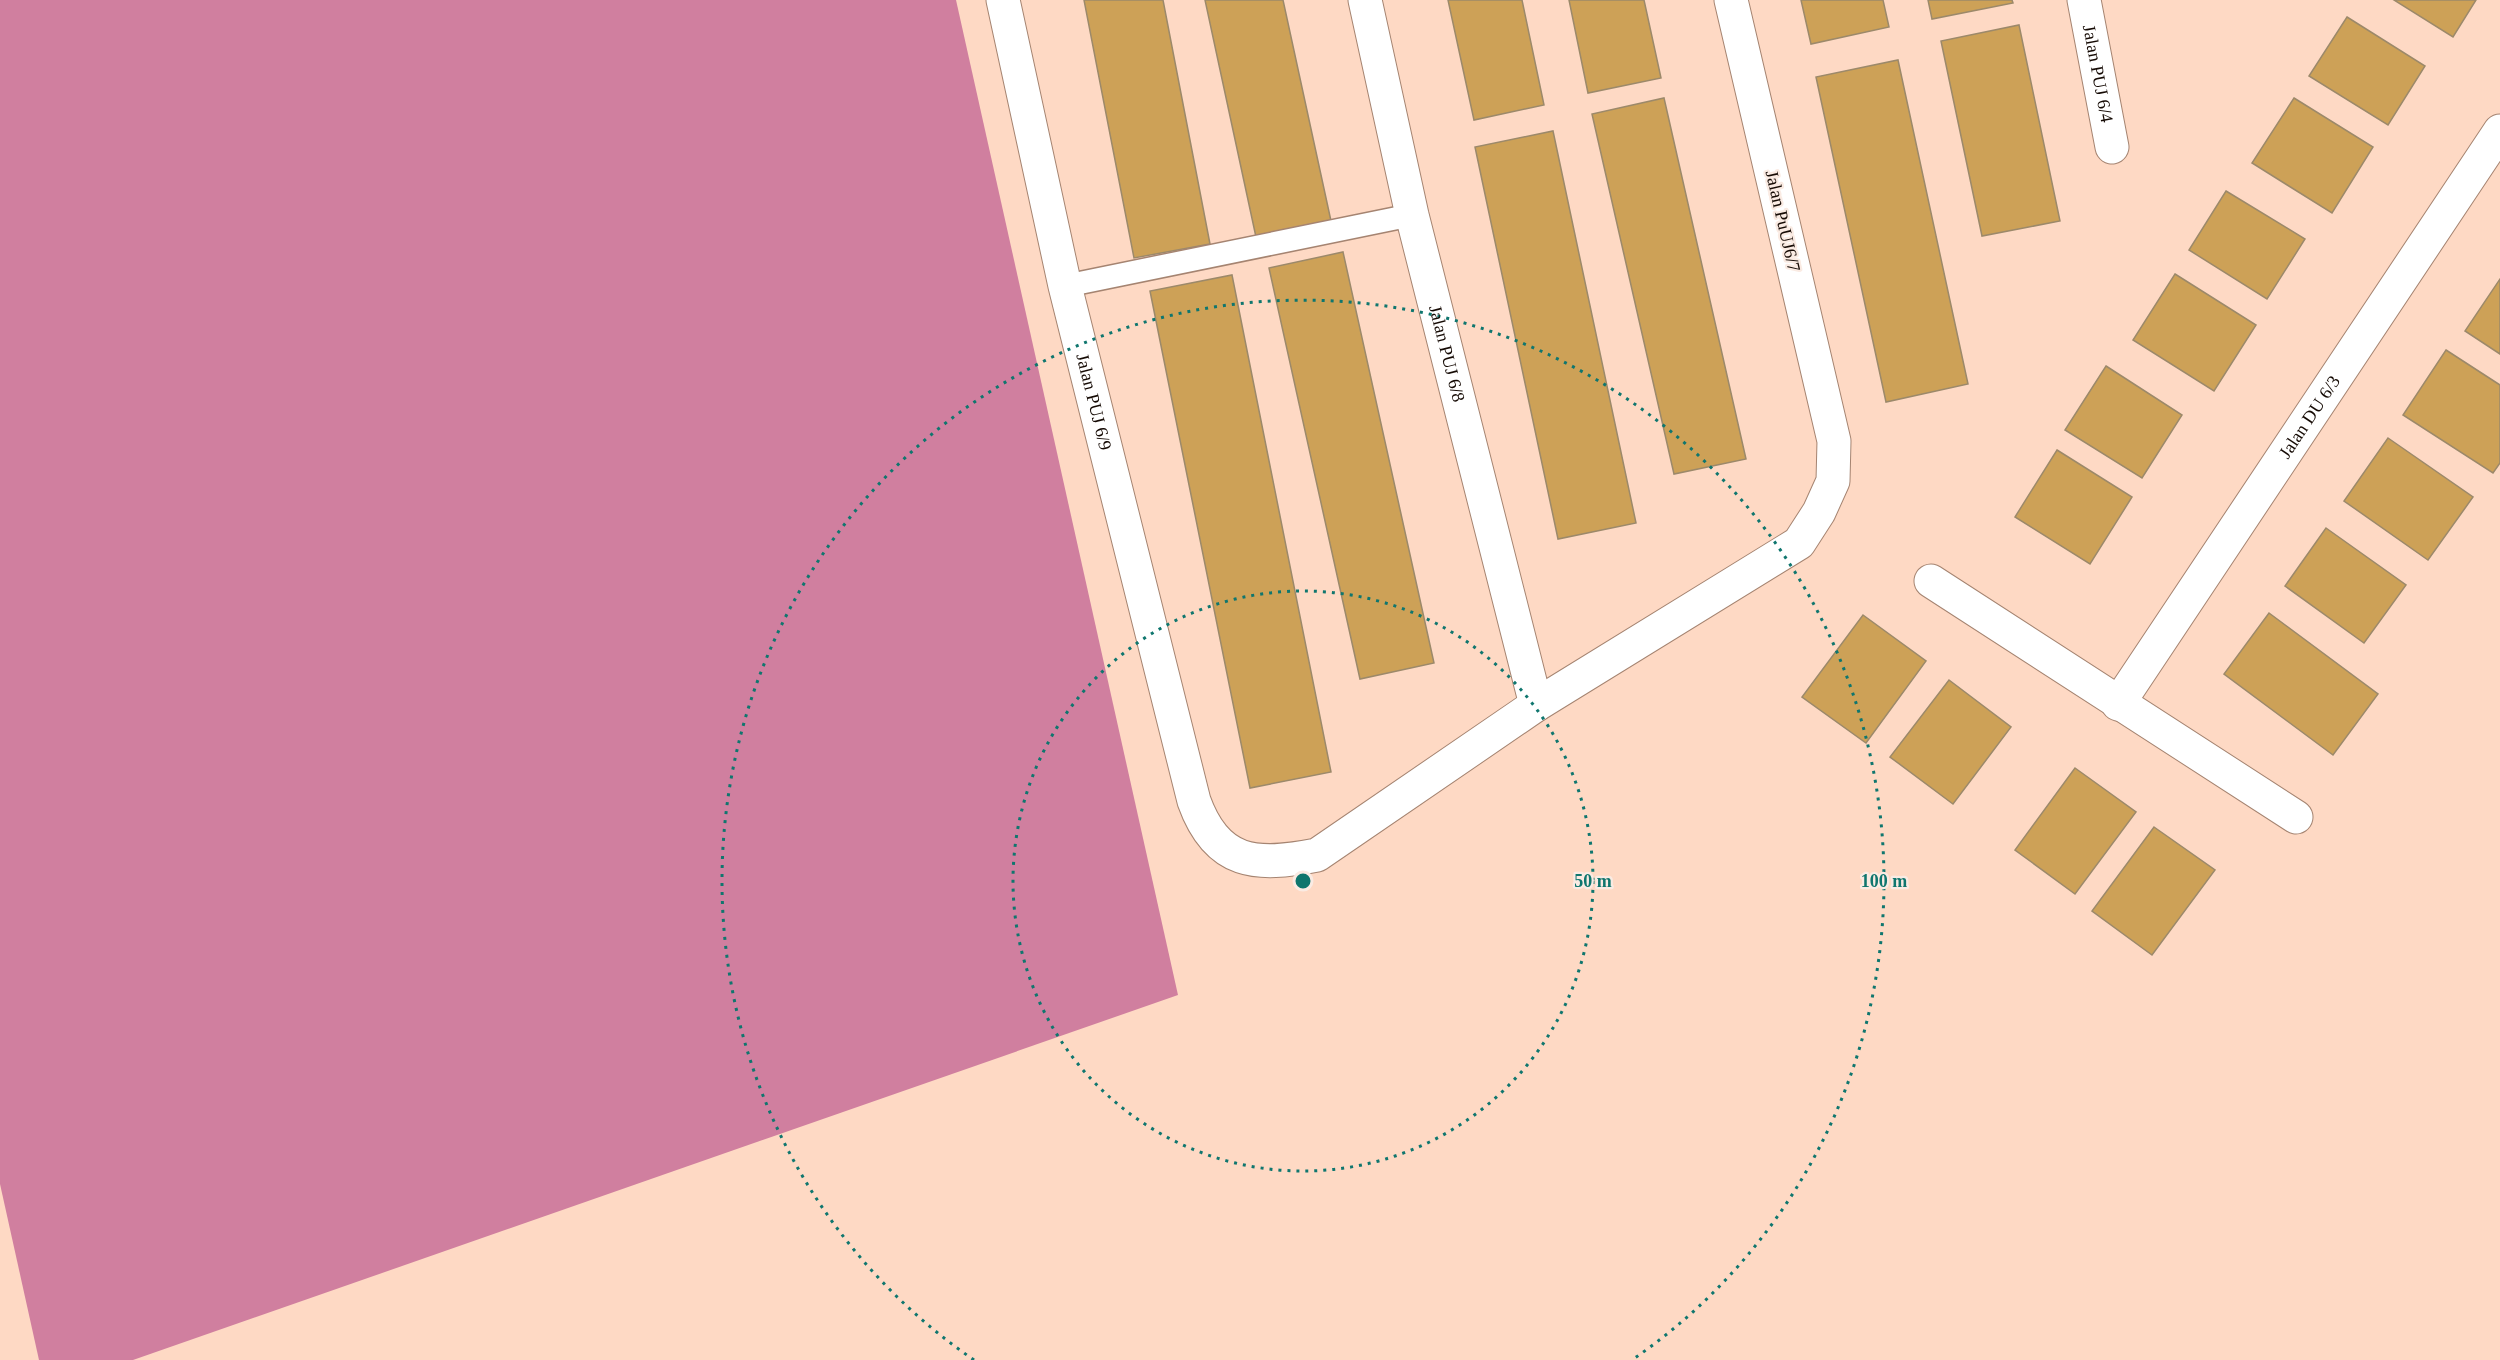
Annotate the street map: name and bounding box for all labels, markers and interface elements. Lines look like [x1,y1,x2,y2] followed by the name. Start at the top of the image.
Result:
[2079,23,2117,124] street label: Jalan PUJ 6/4
[1762,168,1804,274] street label: Jalan PuUJ6/7
[1425,303,1469,404] street label: Jalan PUJ 6/8
[1072,351,1116,452] street label: Jalan PUJ 6/9
[2275,372,2344,462] street label: Jalan DU 6/3
[1293,871,1313,891] centre of rings
[1574,871,1612,891] text: 50 m
[1861,871,1907,891] text: 100 m

